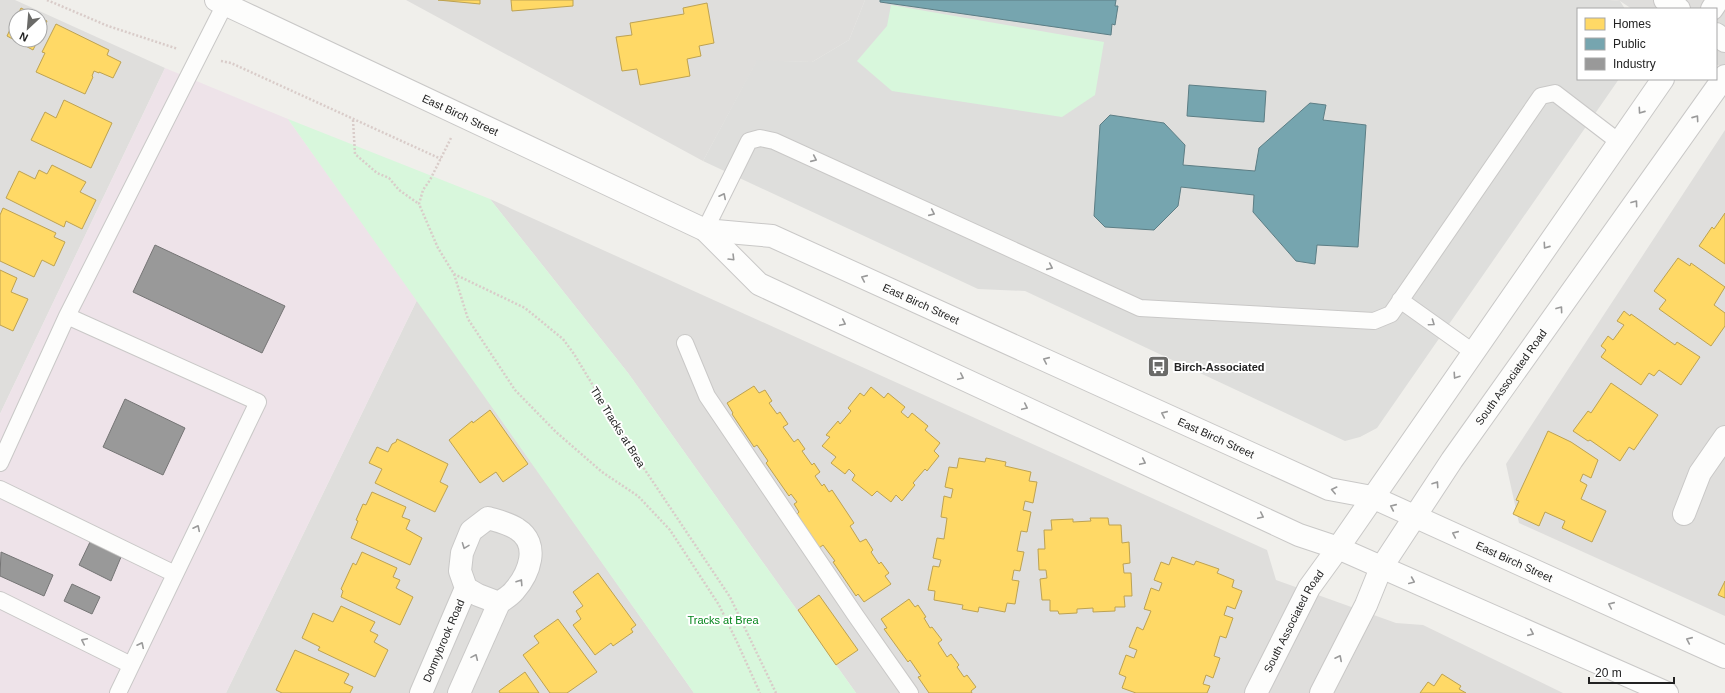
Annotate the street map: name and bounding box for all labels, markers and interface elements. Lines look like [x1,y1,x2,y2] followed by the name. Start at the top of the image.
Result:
[8,8,48,48] north arrow
[1577,8,1717,80] legend
[1613,17,1651,31] text: Homes
[17,30,30,44] text: N
[1613,37,1646,51] text: Public
[1613,57,1656,71] text: Industry
[420,92,500,138] street label: East Birch Street
[1638,107,1646,114] one-way arrow
[1691,116,1698,123] one-way arrow
[809,154,817,162] one-way arrow
[718,192,725,200] one-way arrow
[1630,201,1637,208] one-way arrow
[928,208,935,216] one-way arrow
[1543,242,1551,249] one-way arrow
[727,253,735,261] one-way arrow
[1046,262,1054,270] one-way arrow
[861,275,868,283] one-way arrow
[881,281,961,326] street label: East Birch Street
[1555,306,1563,313] one-way arrow
[839,318,847,326] one-way arrow
[1428,318,1435,326] one-way arrow
[1473,327,1549,427] street label: South Associated Road
[1145,354,1171,380] bus stop icon: Birch-Associated
[1043,357,1050,365] one-way arrow
[1174,361,1264,373] place label: Birch-Associated
[957,372,965,380] one-way arrow
[1454,372,1461,379] one-way arrow
[588,384,648,470] street label: The Tracks at Brea
[1021,402,1028,410] one-way arrow
[1161,411,1169,419] one-way arrow
[1176,415,1256,460] street label: East Birch Street
[1138,457,1146,465] one-way arrow
[1431,481,1439,488] one-way arrow
[1331,486,1337,494] one-way arrow
[1390,504,1398,512] one-way arrow
[1256,511,1264,519] one-way arrow
[192,525,200,533] one-way arrow
[1451,531,1459,539] one-way arrow
[1474,539,1554,584] street label: East Birch Street
[461,543,469,550] one-way arrow
[1261,568,1326,674] street label: South Associated Road
[1407,576,1415,584] one-way arrow
[515,579,523,586] one-way arrow
[420,597,466,684] street label: Donnybrook Road
[1608,602,1616,610] one-way arrow
[687,614,759,626] park label: Tracks at Brea
[1527,629,1534,637] one-way arrow
[1686,637,1693,645] one-way arrow
[80,638,88,646] one-way arrow
[136,642,144,650] one-way arrow
[470,654,478,662] one-way arrow
[1334,655,1342,663] one-way arrow
[1589,659,1674,685] scale bar
[1595,666,1622,680] text: 20 m

